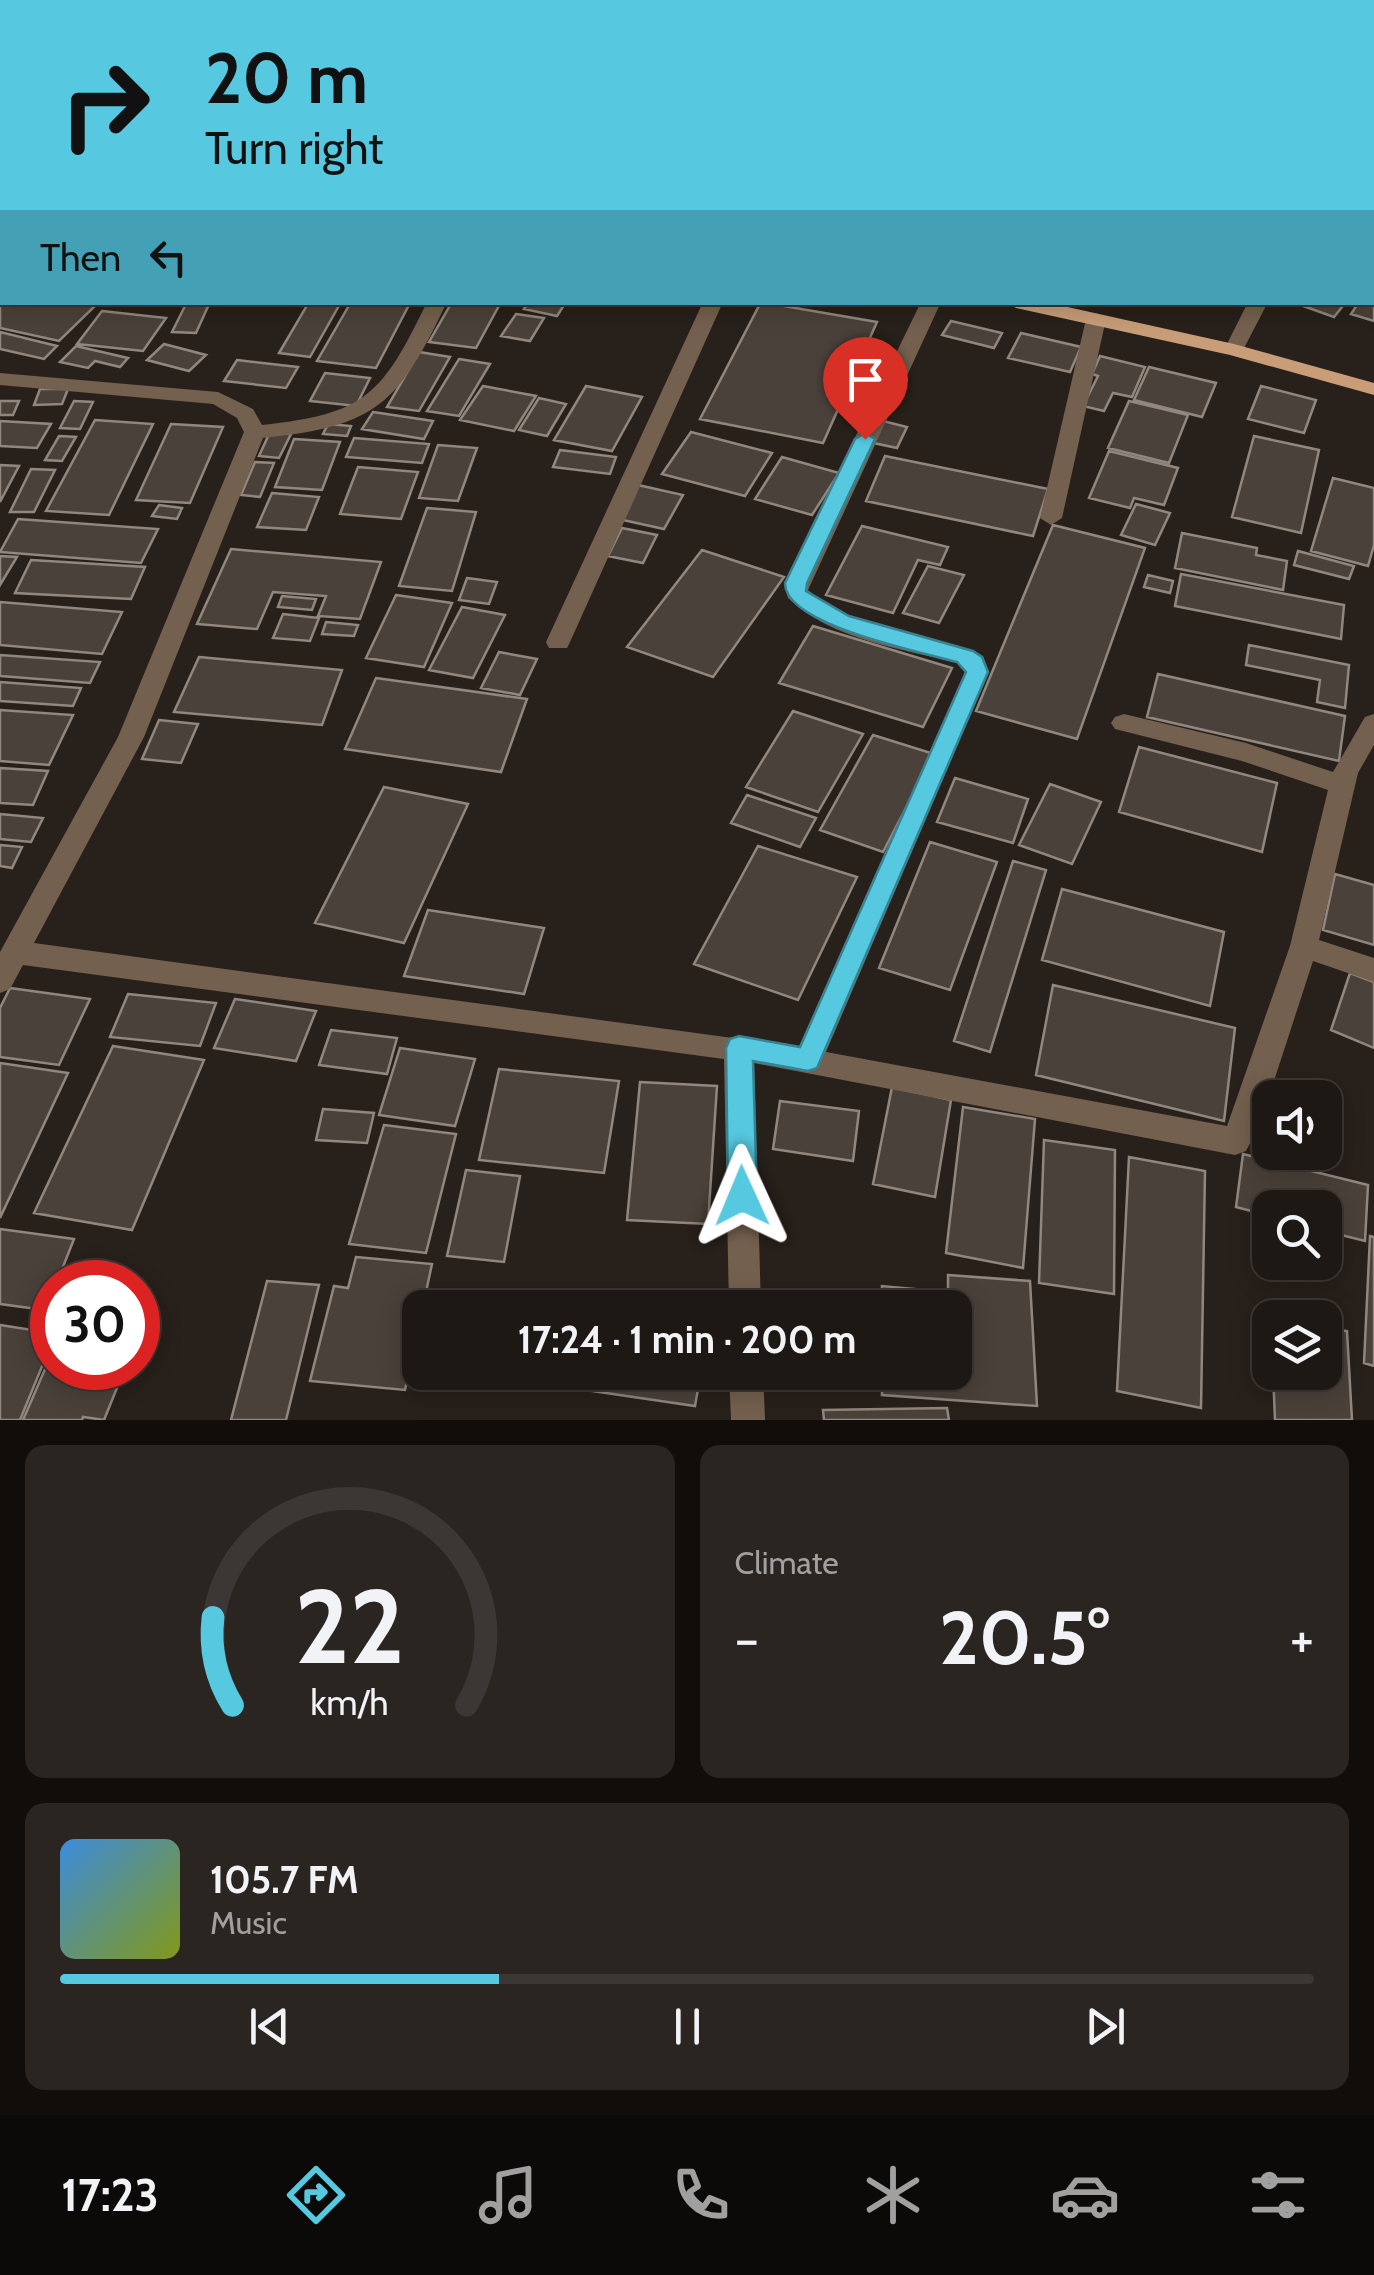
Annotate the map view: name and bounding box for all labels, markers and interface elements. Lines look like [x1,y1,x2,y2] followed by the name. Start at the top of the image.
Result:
[205,35,368,121] text: 20 m
[40,40,170,170] icon: right
[205,121,384,175] text: Turn right
[141,230,196,285] icon: left
[40,234,121,281] text: Then
[823,337,908,440] pin
[838,352,893,407] icon: arrive
[1252,1080,1342,1390] map controls
[1252,1080,1342,1170] button: sound
[690,1144,794,1248] position arrow
[1252,1190,1342,1280] button: search
[30,1260,160,1390] speed limit sign: 30
[1252,1300,1342,1390] button: layers
[518,1316,856,1363] text: 17:24 · 1 min · 200 m
[735,1543,839,1582] text: Climate
[295,1563,405,1689] text: 22
[939,1592,1109,1683] text: 20.5°
[735,1605,759,1672] text: −
[1290,1605,1314,1672] text: +
[311,1681,389,1724] text: km/h
[210,1856,359,1903] text: 105.7 FM
[210,1903,287,1942] text: Music
[242,1999,297,2054] icon: previous
[660,1999,715,2054] icon: pause
[1078,1999,1133,2054] icon: next
[281,2160,351,2230] icon: directions
[473,2160,543,2230] icon: music
[666,2160,736,2230] icon: phone
[858,2160,928,2230] icon: climate
[1050,2160,1120,2230] icon: car
[1243,2160,1313,2230] icon: filters
[61,2168,159,2222] text: 17:23

